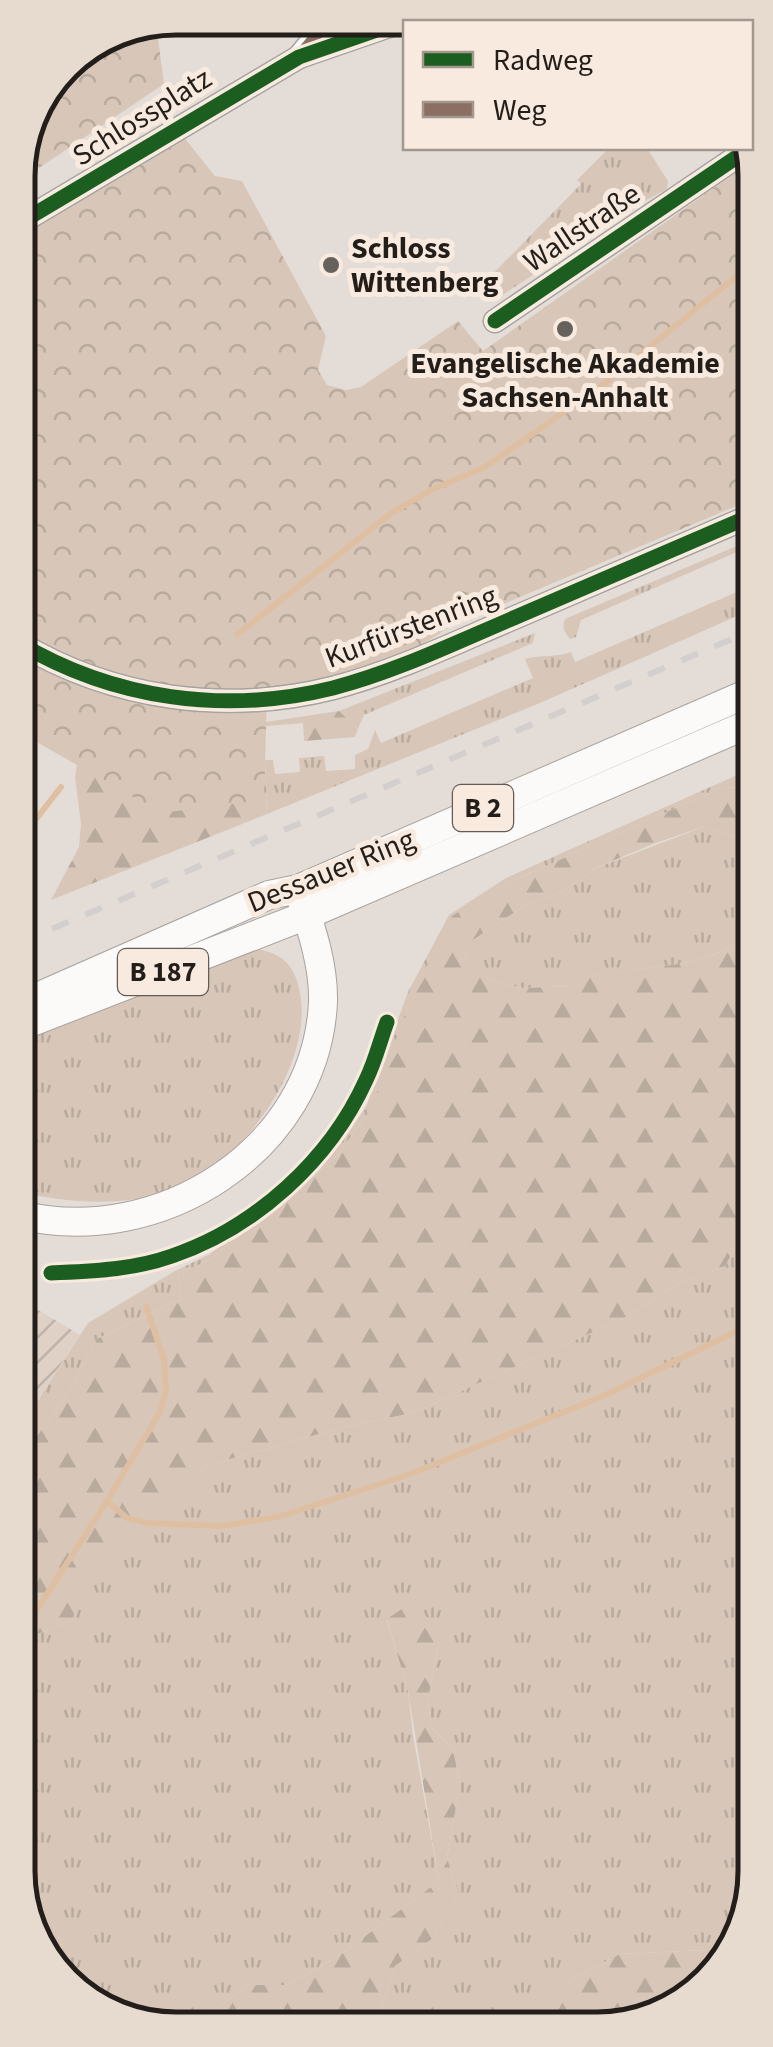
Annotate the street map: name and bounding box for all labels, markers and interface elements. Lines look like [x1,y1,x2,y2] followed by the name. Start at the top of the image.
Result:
[403,20,753,150] legend
[493,39,593,82] text: Radweg
[64,57,220,177] street label: Schlossplatz
[493,89,546,132] text: Weg
[515,173,649,283] street label: Wallstraße
[351,227,499,304] place label: Schloss Wittenberg
[320,254,342,276] marker: Schloss Wittenberg
[554,318,576,340] marker: Evangelische Akademie Sachsen-Anhalt
[410,342,720,419] place label: Evangelische Akademie Sachsen-Anhalt
[319,574,503,680] street label: Kurfürstenring
[453,785,513,831] road number: B 2
[241,818,421,924] street label: Dessauer Ring
[118,949,208,995] road number: B 187

